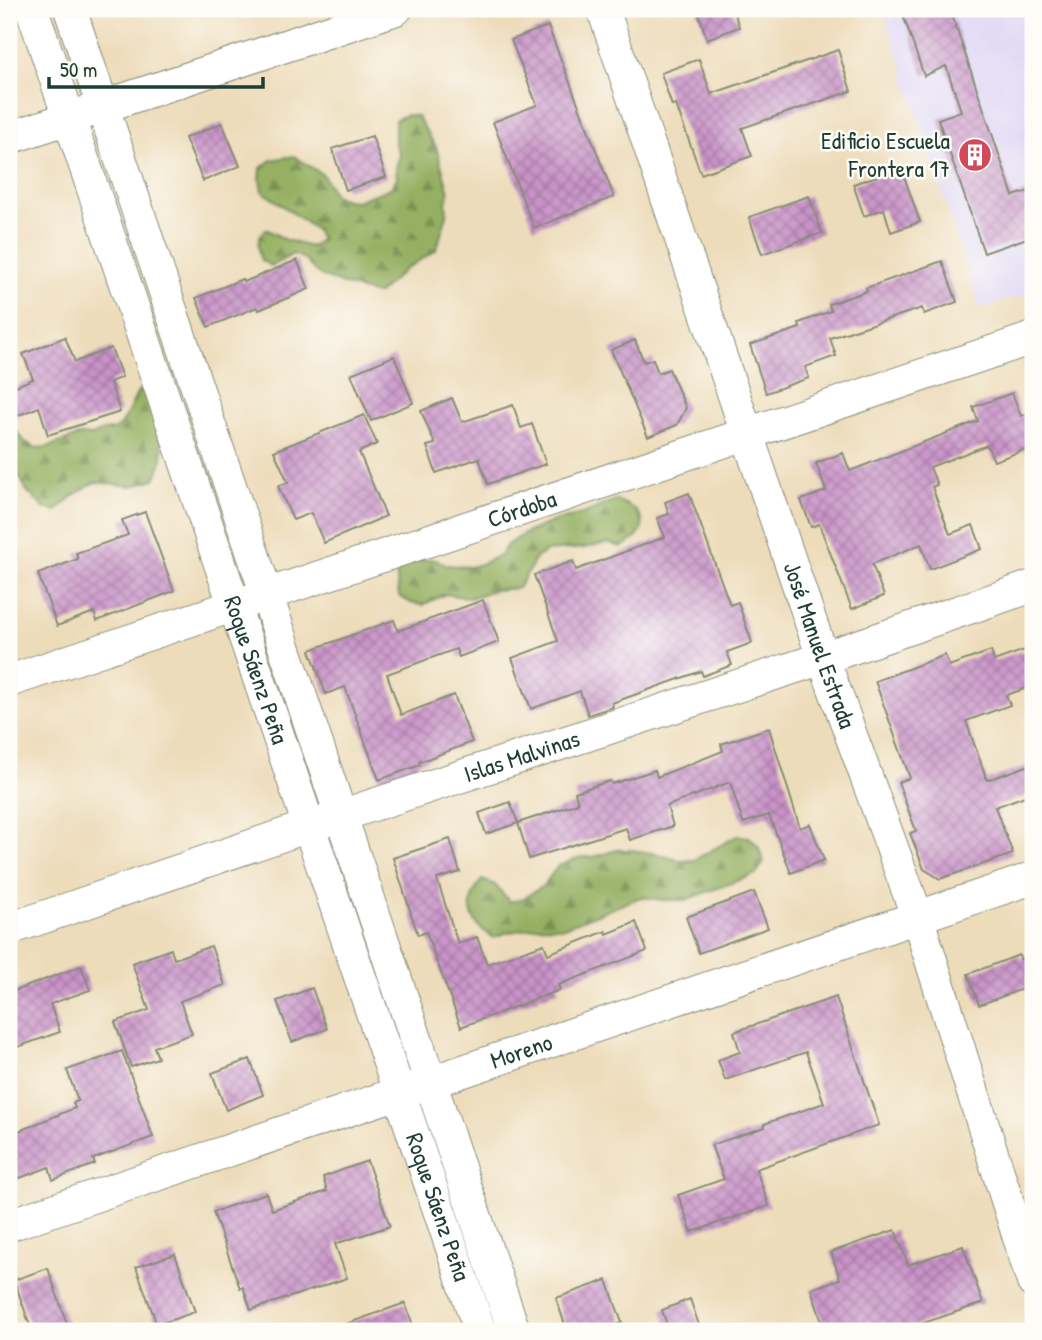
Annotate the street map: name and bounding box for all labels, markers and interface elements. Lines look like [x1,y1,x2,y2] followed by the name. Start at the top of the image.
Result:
[49,46,262,90] scale bar
[60,55,97,84] text: 50 m
[821,124,950,184] place label: Edificio Escuela Frontera 17
[956,136,994,174] building icon: Edificio Escuela Frontera 17
[483,482,560,535] street label: Córdoba
[777,557,864,732] street label: José Manuel Estrada
[217,591,297,748] street label: Roque Sáenz Peña
[459,722,583,789] street label: Islas Malvinas
[486,1025,556,1076] street label: Moreno
[399,1128,479,1285] street label: Roque Sáenz Peña

